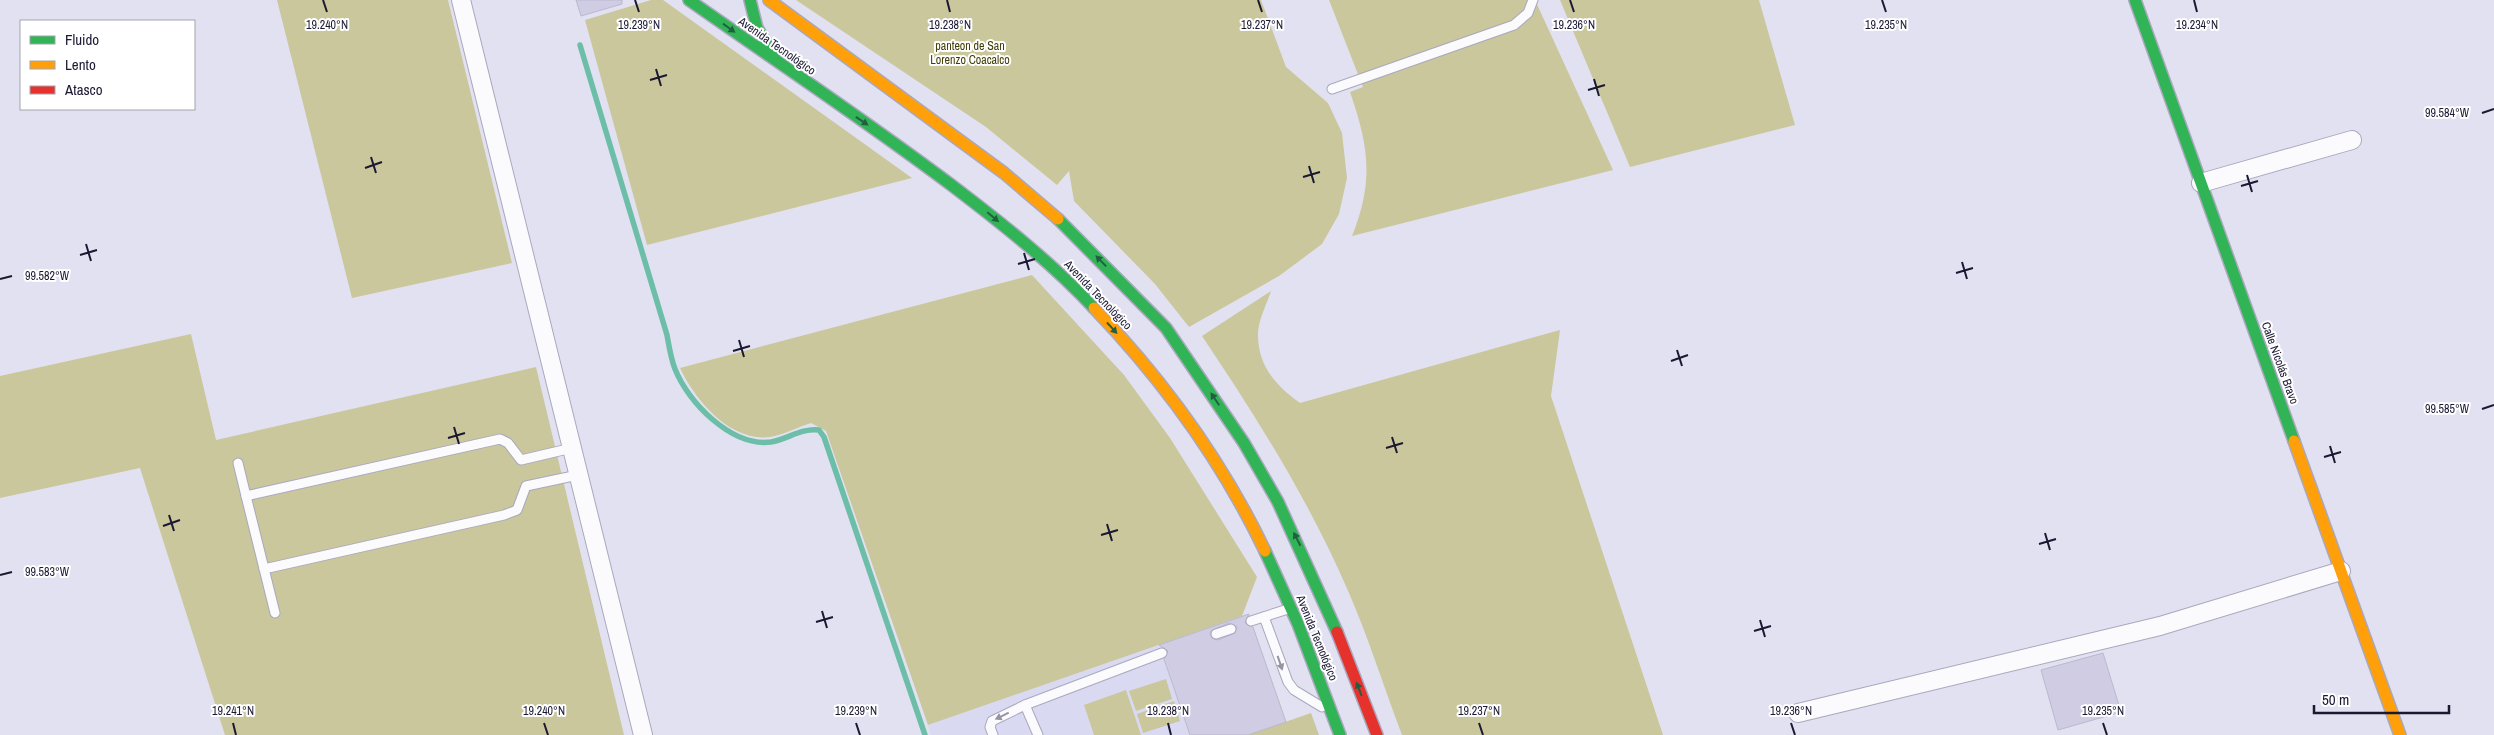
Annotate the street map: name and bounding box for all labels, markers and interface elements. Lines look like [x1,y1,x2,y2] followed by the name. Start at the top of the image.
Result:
[734,13,819,79] street label: Avenida Tecnológico
[306,17,348,33] text: 19.240°N
[618,17,660,33] text: 19.239°N
[929,17,971,33] text: 19.238°N
[1241,17,1283,33] text: 19.237°N
[1553,17,1595,33] text: 19.236°N
[1865,17,1907,33] text: 19.235°N
[2176,17,2218,33] text: 19.234°N
[20,20,195,110] legend
[722,23,736,33] one-way arrow
[65,29,99,50] text: Fluido
[930,38,1010,68] park label: panteon de San Lorenzo Coacalco
[65,54,96,75] text: Lento
[64,79,103,100] text: Atasco
[2425,105,2470,121] text: 99.584°W
[855,116,869,126] one-way arrow
[987,211,999,223] one-way arrow
[1095,255,1107,267] one-way arrow
[1060,256,1135,333] street label: Avenida Tecnológico
[25,268,70,284] text: 99.582°W
[2258,320,2302,406] street label: Calle Nicolás Bravo
[1106,321,1118,333] one-way arrow
[1211,392,1220,406] one-way arrow
[2425,401,2470,417] text: 99.585°W
[1293,532,1301,547] one-way arrow
[25,564,70,580] text: 99.583°W
[1292,592,1341,683] street label: Avenida Tecnológico
[1276,655,1284,670] one-way arrow
[1355,682,1363,697] one-way arrow
[2314,682,2449,714] scale bar
[2322,689,2349,710] text: 50 m
[212,703,254,719] text: 19.241°N
[523,703,565,719] text: 19.240°N
[835,703,877,719] text: 19.239°N
[1147,703,1189,719] text: 19.238°N
[1458,703,1500,719] text: 19.237°N
[1770,703,1812,719] text: 19.236°N
[2082,703,2124,719] text: 19.235°N
[995,712,1009,720] one-way arrow

